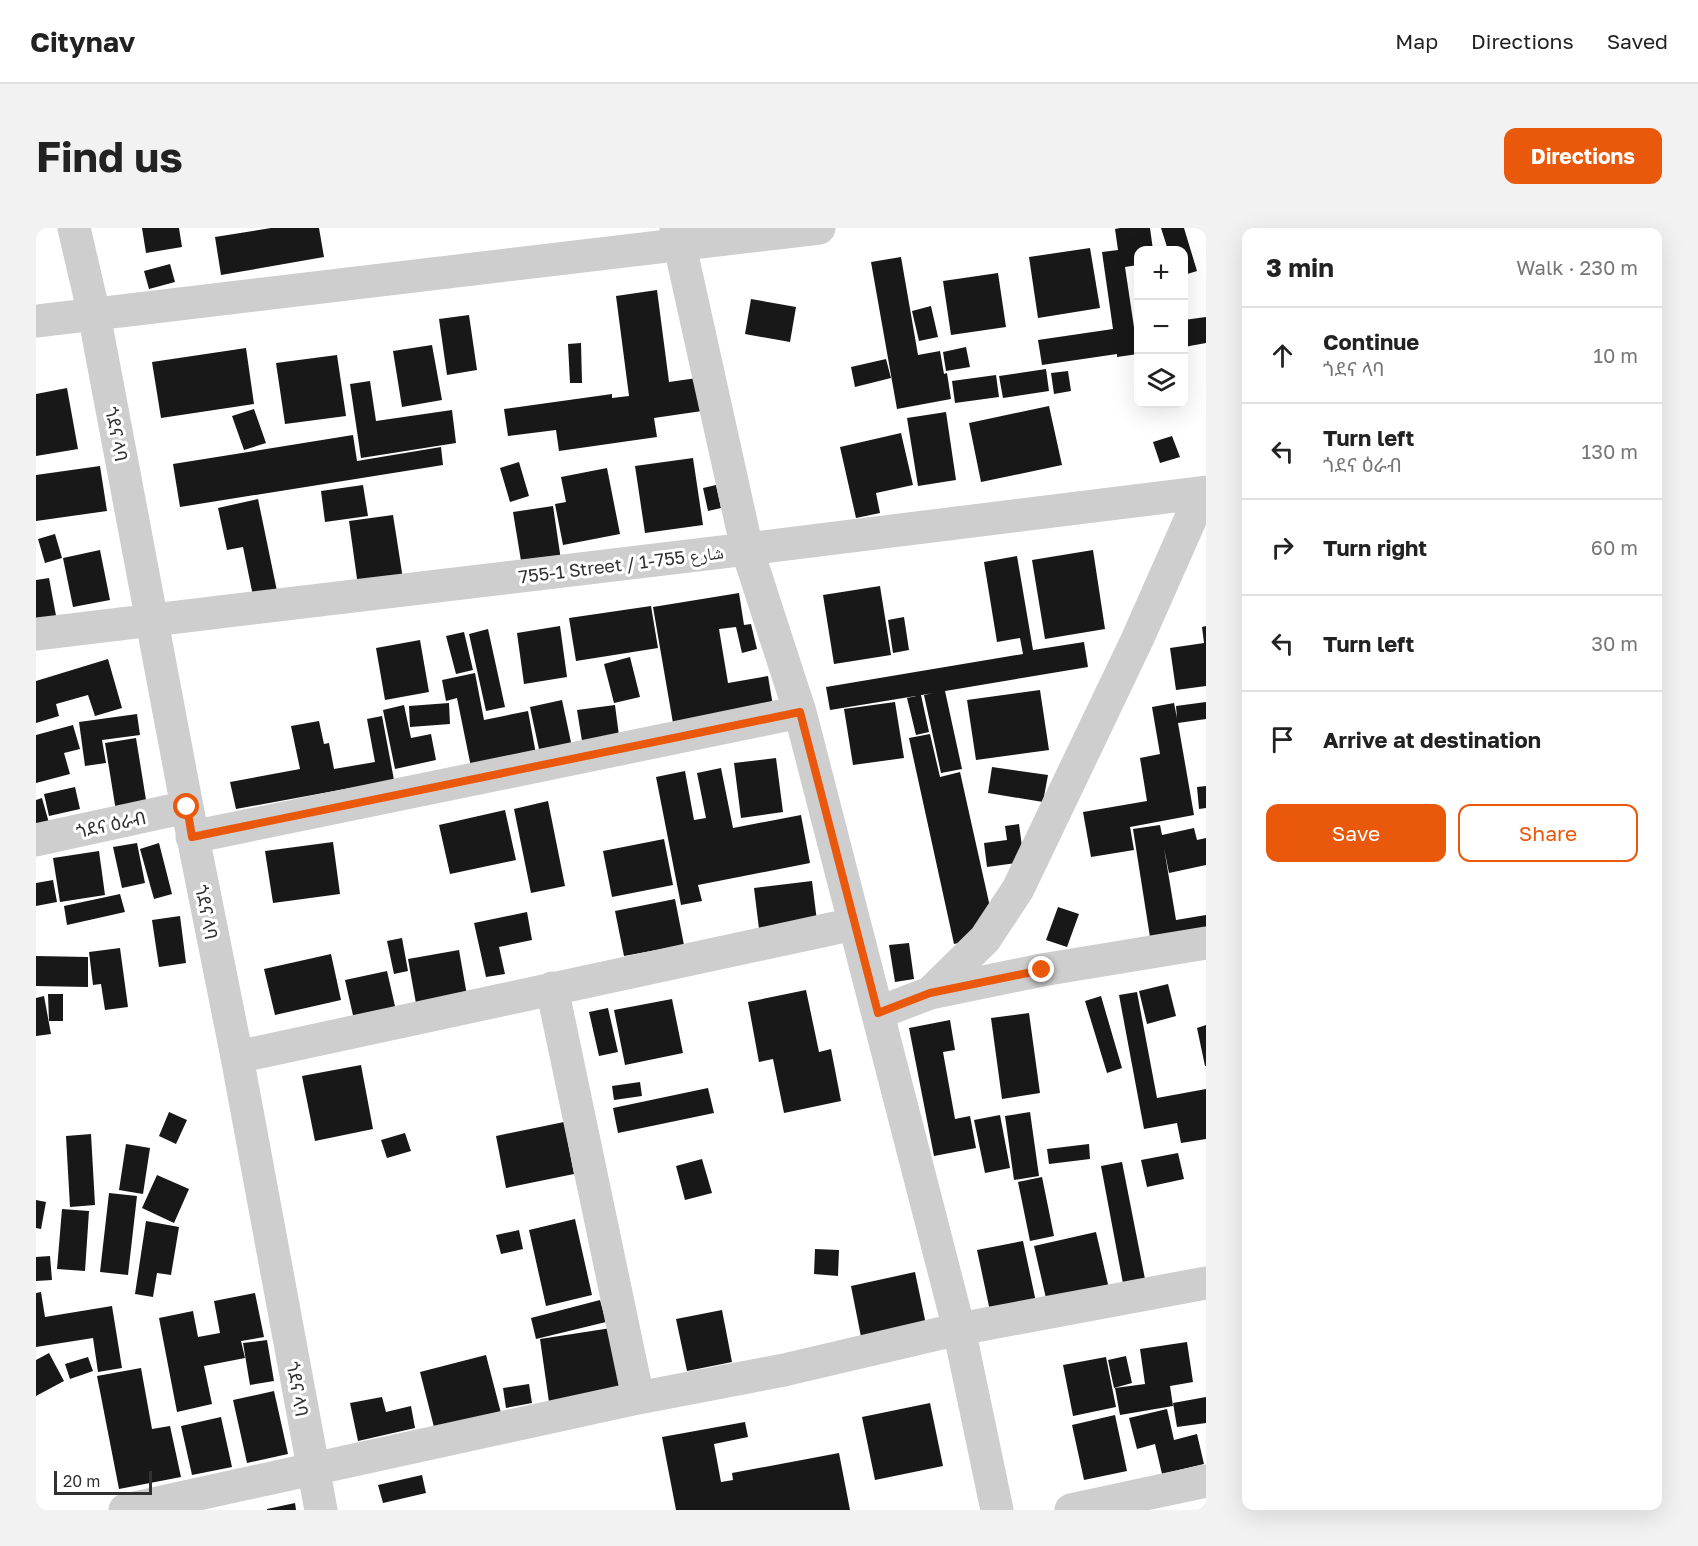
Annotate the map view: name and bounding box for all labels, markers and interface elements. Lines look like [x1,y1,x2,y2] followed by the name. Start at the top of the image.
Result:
[30,25,135,58] text: Citynav
[1395,28,1438,54] text: Map
[1471,28,1574,54] text: Directions
[1607,28,1668,54] text: Saved
[1504,128,1662,184] button: Directions
[36,131,183,181] text: Find us
[1134,246,1188,408] map controls
[1134,246,1188,300] button: +
[1266,252,1334,283] text: 3 min
[1516,255,1638,279] text: Walk · 230 m
[1134,300,1188,354] button: −
[1323,328,1419,355] text: Continue
[1266,339,1299,372] icon: ahead
[1593,343,1638,367] text: 10 m
[1134,354,1188,408] button: layers
[1323,356,1384,380] text: ጎደና ላባ
[101,405,133,463] street label: ጎደና ላባ
[1323,424,1414,451] text: Turn left
[1266,435,1299,468] icon: left
[1582,439,1638,463] text: 130 m
[1323,452,1402,476] text: ጎደና ዕራብ
[1266,531,1299,564] icon: right
[1323,534,1427,561] text: Turn right
[1591,535,1638,559] text: 60 m
[517,541,725,588] street label: 755-1 Street / شارع 755-1
[1266,627,1299,660] icon: left
[1323,630,1414,657] text: Turn left
[1591,631,1638,655] text: 30 m
[1266,723,1299,756] icon: arrive
[1323,726,1541,753] text: Arrive at destination
[173,793,199,819] route start
[1266,804,1446,862] button: Save
[1458,804,1638,862] button: Share
[74,806,148,842] street label: ጎደና ዕራብ
[191,883,223,941] street label: ጎደና ላባ
[1028,956,1054,982] route end
[282,1360,314,1418] street label: ጎደና ላባ
[54,1468,152,1496] scale bar
[63,1471,100,1491] text: 20 m

